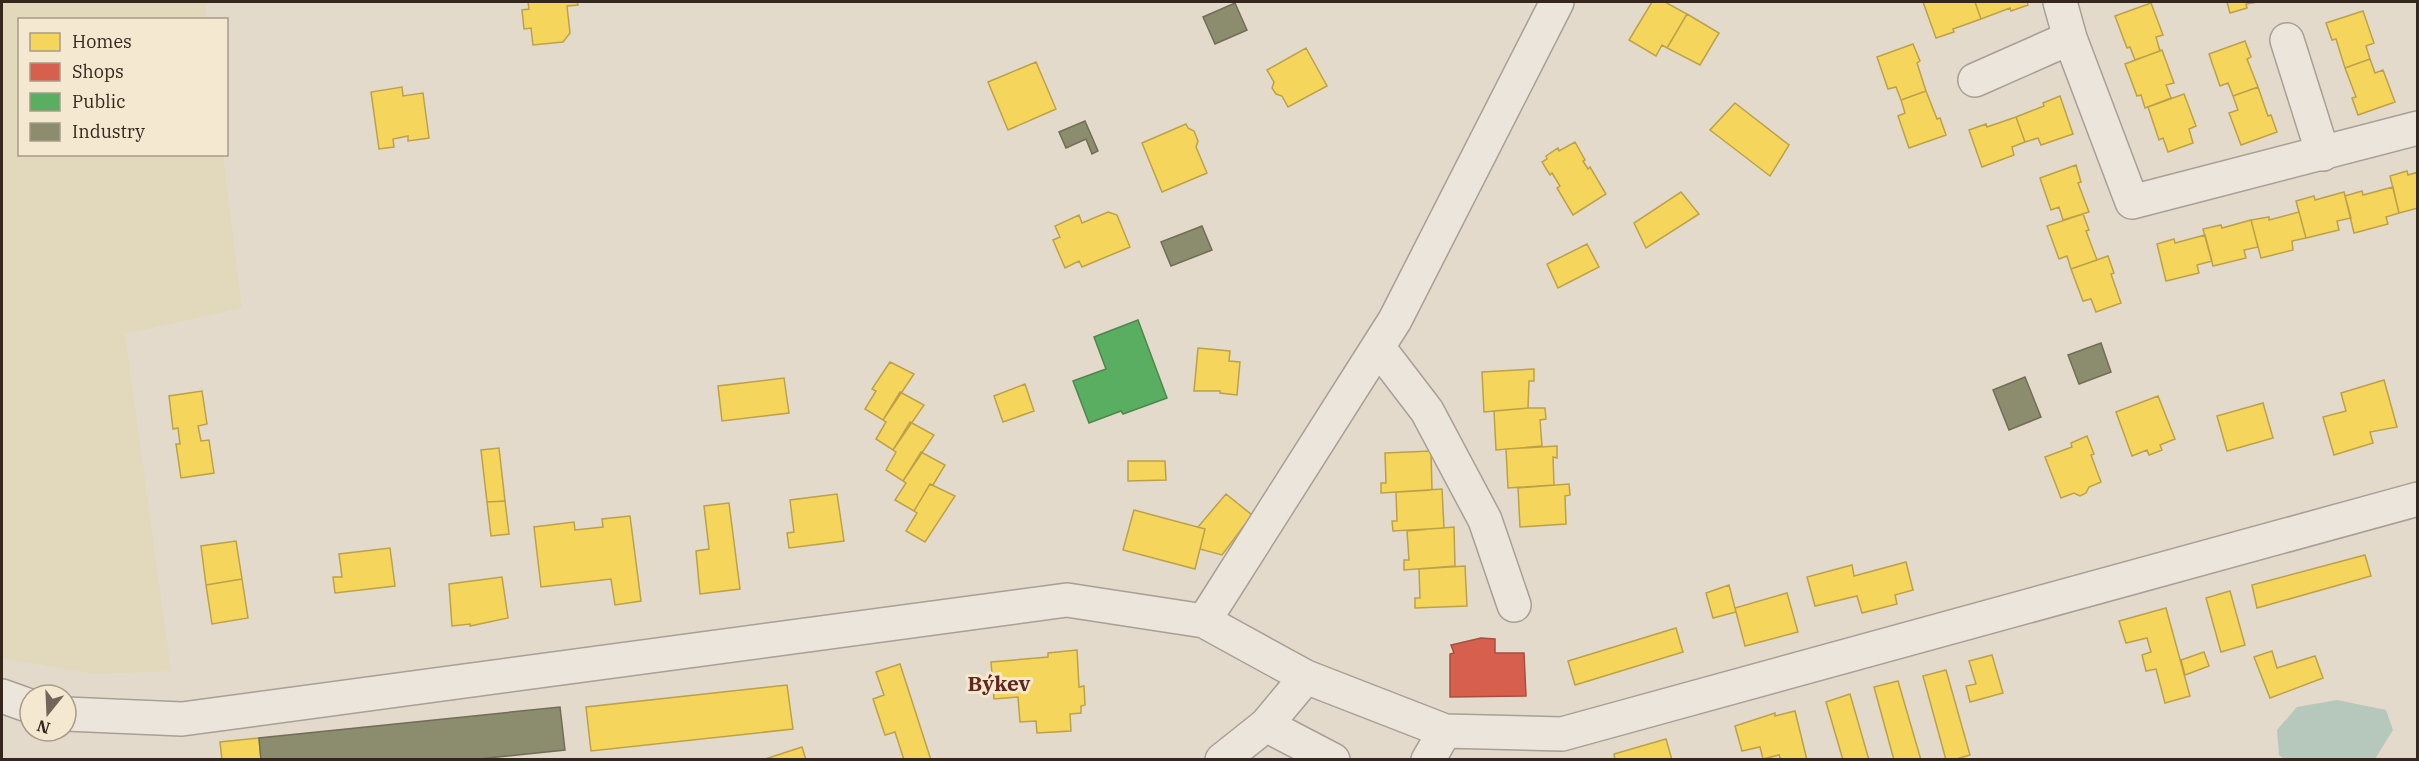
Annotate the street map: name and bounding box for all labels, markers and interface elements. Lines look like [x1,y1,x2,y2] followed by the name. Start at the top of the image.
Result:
[18,18,228,156] legend
[72,30,132,53] text: Homes
[72,60,124,83] text: Shops
[72,90,126,113] text: Public
[72,120,145,143] text: Industry
[968,669,1031,697] district label: Býkev
[18,683,78,743] north arrow
[34,716,52,739] text: N

